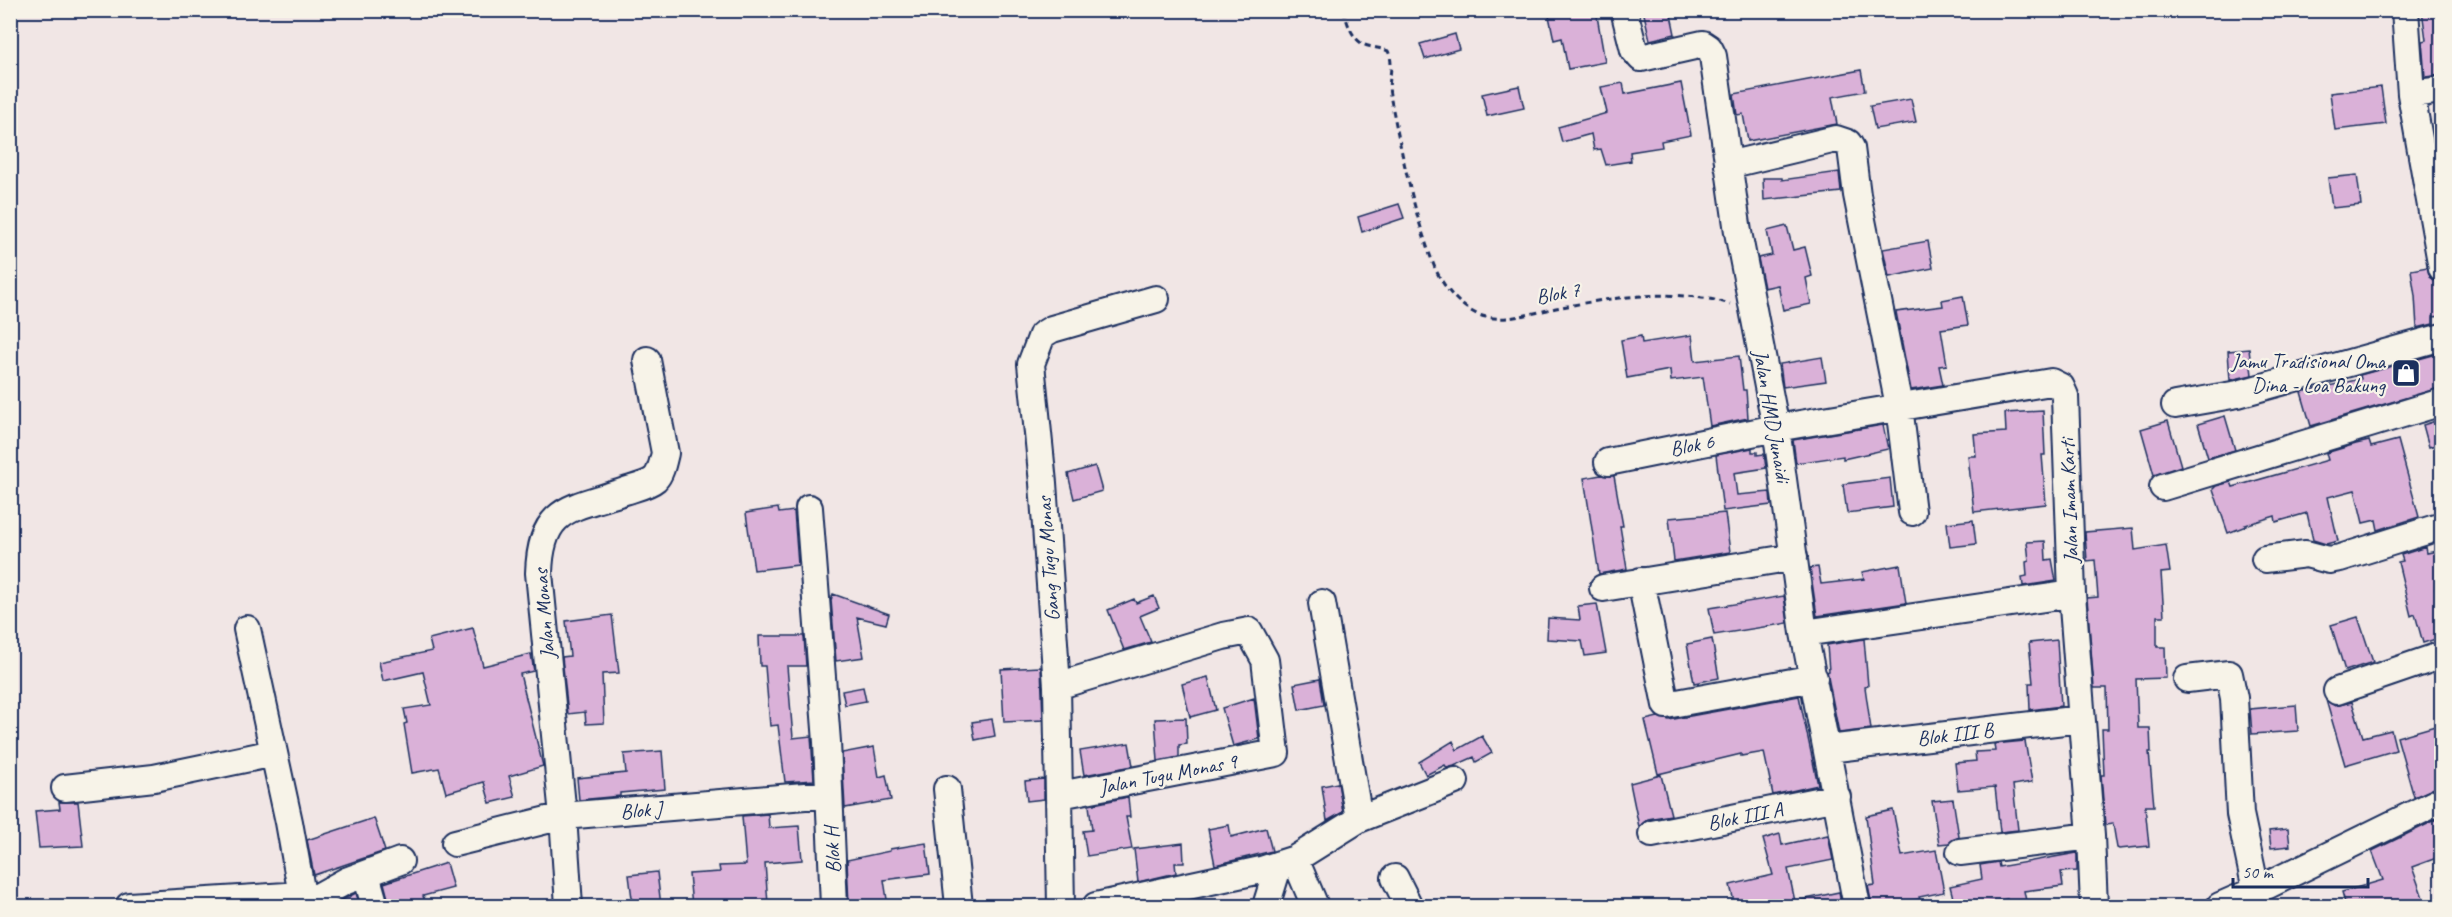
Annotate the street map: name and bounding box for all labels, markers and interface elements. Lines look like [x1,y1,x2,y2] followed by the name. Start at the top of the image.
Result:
[1534,276,1584,310] street label: Blok 7
[1747,347,1797,487] street label: Jalan HMD Junaidi
[2230,348,2387,398] place label: Jamu Tradisional Oma Dina - Loa Bakung
[2390,357,2422,389] shop icon: Jamu Tradisional Oma Dina - Loa Bakung
[1668,428,1717,462] street label: Blok 6
[2054,435,2084,565] street label: Jalan Imam Karti
[1031,494,1065,622] street label: Gang Tugu Monas
[527,566,561,661] street label: Jalan Monas
[1915,716,1997,752] street label: Blok III B
[1096,748,1241,800] street label: Jalan Tugu Monas 9
[619,795,666,825] street label: Blok J
[1705,796,1786,836] street label: Blok III A
[818,823,846,874] street label: Blok H
[2233,851,2368,889] scale bar
[2242,861,2275,883] text: 50 m

